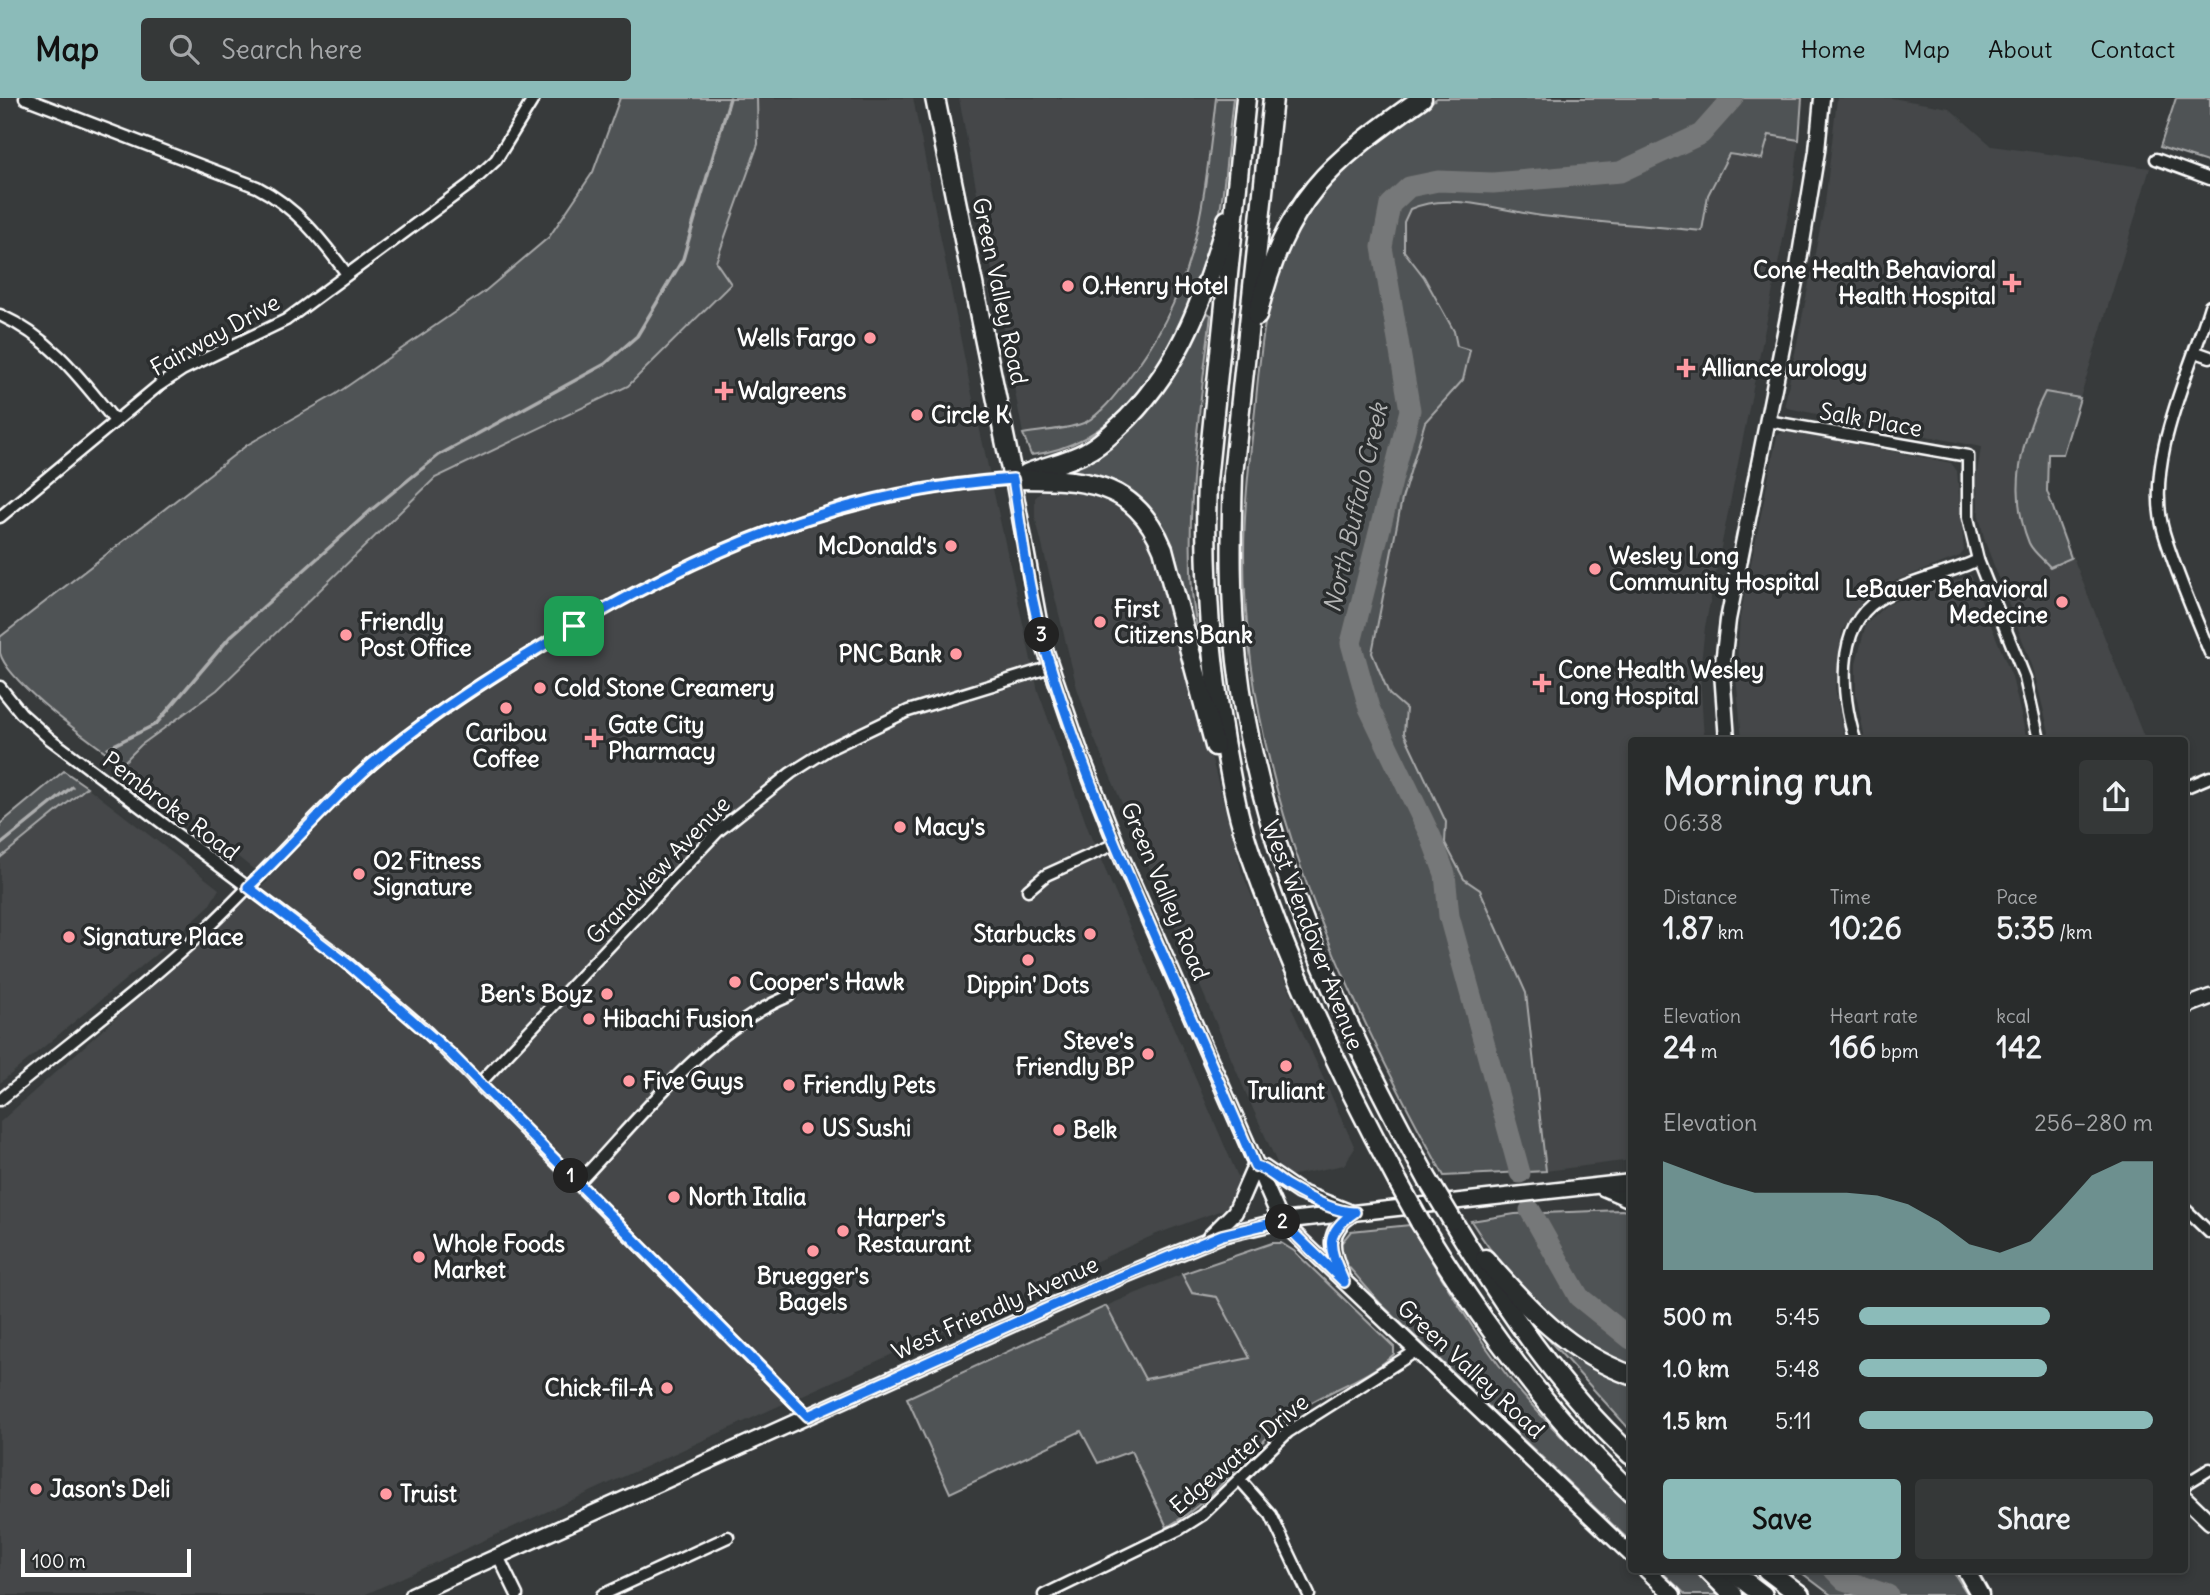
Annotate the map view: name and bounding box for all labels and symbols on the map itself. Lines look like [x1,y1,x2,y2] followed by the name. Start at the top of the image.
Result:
[966,195,1034,387] street label: Green Valley Road
[1753,255,1996,310] place label: Cone Health Behavioral Health Hospital
[1082,271,1229,300] place label: O.Henry Hotel
[2002,273,2022,293] marker: Cone Health Behavioral Health Hospital
[1060,278,1076,294] marker: O.Henry Hotel
[145,287,285,382] street label: Fairway Drive
[737,323,856,352] place label: Wells Fargo
[862,330,878,346] marker: Wells Fargo
[1702,353,1867,382] place label: Alliance urology
[1676,358,1696,378] marker: Alliance urology
[738,376,847,405] place label: Walgreens
[716,383,732,399] marker: Walgreens
[1817,396,1925,443] street label: Salk Place
[1316,399,1394,615] water label: North Buffalo Creek
[931,400,1010,429] place label: Circle K
[909,407,925,423] marker: Circle K
[818,531,937,560] place label: McDonald's
[943,538,959,554] marker: McDonald's
[1609,541,1819,596] place label: Wesley Long Community Hospital
[1587,561,1603,577] marker: Wesley Long Community Hospital
[1845,574,2048,629] place label: LeBauer Behavioral Medecine
[1114,594,1253,649] place label: First Citizens Bank
[2054,594,2070,610] marker: LeBauer Behavioral Medecine
[544,596,604,656] pin
[360,607,472,662] place label: Friendly Post Office
[1092,614,1108,630] marker: First Citizens Bank
[1024,618,1060,652] pin: 3
[338,627,354,643] marker: Friendly Post Office
[838,639,942,668] place label: PNC Bank
[948,646,964,662] marker: PNC Bank
[1558,655,1764,710] place label: Cone Health Wesley Long Hospital
[554,673,774,702] place label: Cold Stone Creamery
[1532,673,1552,693] marker: Cone Health Wesley Long Hospital
[532,680,548,696] marker: Cold Stone Creamery
[498,700,514,716] marker: Caribou Coffee
[608,710,716,765] place label: Gate City Pharmacy
[465,718,547,773] place label: Caribou Coffee
[586,730,602,746] marker: Gate City Pharmacy
[97,745,245,866] street label: Pembroke Road
[579,789,736,950] street label: Grandview Avenue
[1115,797,1216,984] street label: Green Valley Road
[914,812,985,841] place label: Macy's
[1256,816,1371,1054] street label: West Wendover Avenue
[892,819,908,835] marker: Macy's
[373,846,481,901] place label: O2 Fitness Signature
[351,866,367,882] marker: O2 Fitness Signature
[973,919,1076,948] place label: Starbucks
[83,922,244,951] place label: Signature Place
[1082,926,1098,942] marker: Starbucks
[61,929,77,945] marker: Signature Place
[1020,952,1036,968] marker: Dippin' Dots
[749,967,905,996] place label: Cooper's Hawk
[967,970,1089,999] place label: Dippin' Dots
[727,974,743,990] marker: Cooper's Hawk
[480,979,593,1008] place label: Ben's Boyz
[599,986,615,1002] marker: Ben's Boyz
[603,1004,753,1033] place label: Hibachi Fusion
[581,1011,597,1027] marker: Hibachi Fusion
[1016,1026,1134,1081] place label: Steve's Friendly BP
[1140,1046,1156,1062] marker: Steve's Friendly BP
[1278,1058,1294,1074] marker: Truliant
[643,1066,744,1095] place label: Five Guys
[803,1070,936,1099] place label: Friendly Pets
[621,1073,637,1089] marker: Five Guys
[1247,1076,1325,1105] place label: Truliant
[781,1077,797,1093] marker: Friendly Pets
[822,1113,911,1142] place label: US Sushi
[1073,1115,1118,1144] place label: Belk
[800,1120,816,1136] marker: US Sushi
[1051,1122,1067,1138] marker: Belk
[554,1158,588,1194] pin: 1
[688,1182,806,1211] place label: North Italia
[666,1189,682,1205] marker: North Italia
[857,1203,972,1258] place label: Harper's Restaurant
[1266,1204,1300,1240] pin: 2
[835,1223,851,1239] marker: Harper's Restaurant
[433,1229,565,1284] place label: Whole Foods Market
[805,1243,821,1259] marker: Bruegger's Bagels
[411,1249,427,1265] marker: Whole Foods Market
[887,1249,1102,1366] street label: West Friendly Avenue
[757,1261,869,1316] place label: Bruegger's Bagels
[1392,1293,1551,1444] street label: Green Valley Road
[545,1373,653,1402] place label: Chick-fil-A
[659,1380,675,1396] marker: Chick-fil-A
[1163,1387,1314,1520] street label: Edgewater Drive
[50,1474,170,1503] place label: Jason's Deli
[400,1479,457,1508] place label: Truist
[28,1481,44,1497] marker: Jason's Deli
[378,1486,394,1502] marker: Truist
[21,1546,191,1578] scale bar

